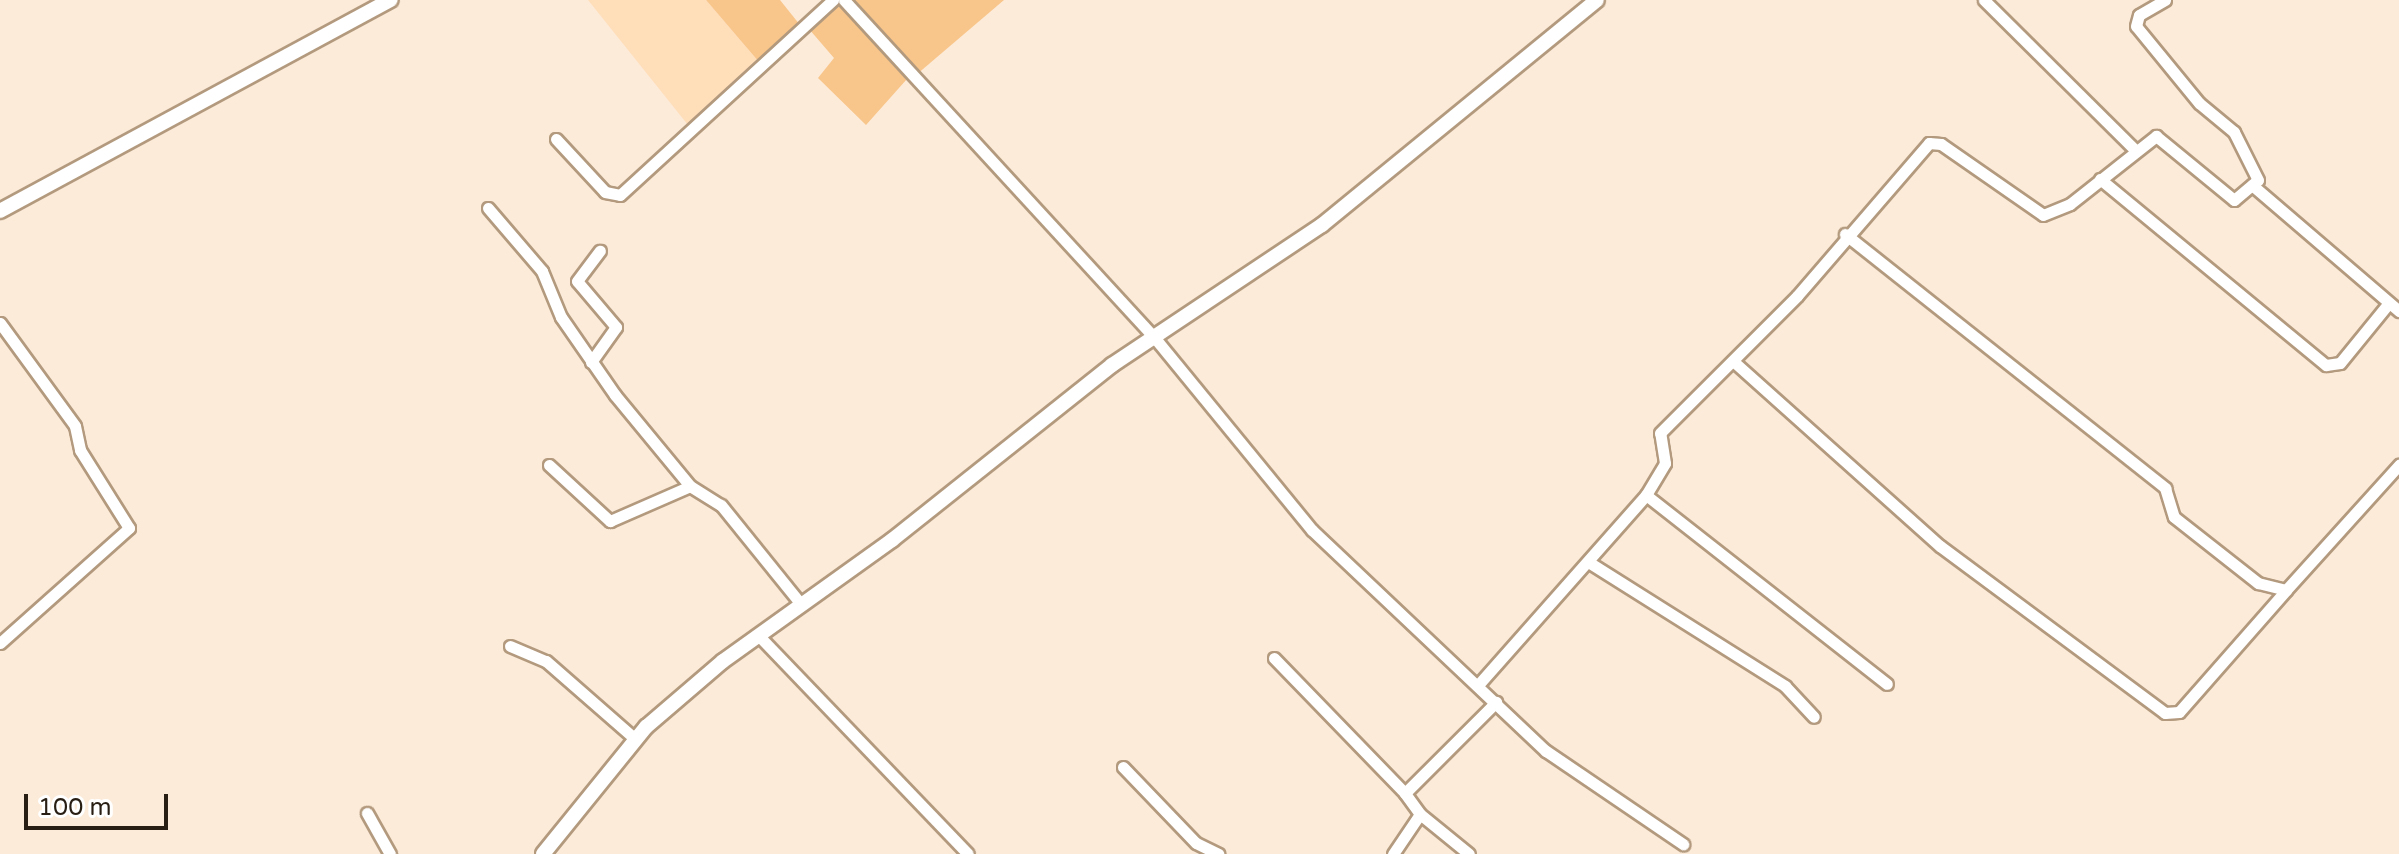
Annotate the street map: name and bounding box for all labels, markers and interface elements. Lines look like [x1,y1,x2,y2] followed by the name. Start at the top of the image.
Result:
[28,778,172,828] scale bar
[38,793,112,822] text: 100 m

